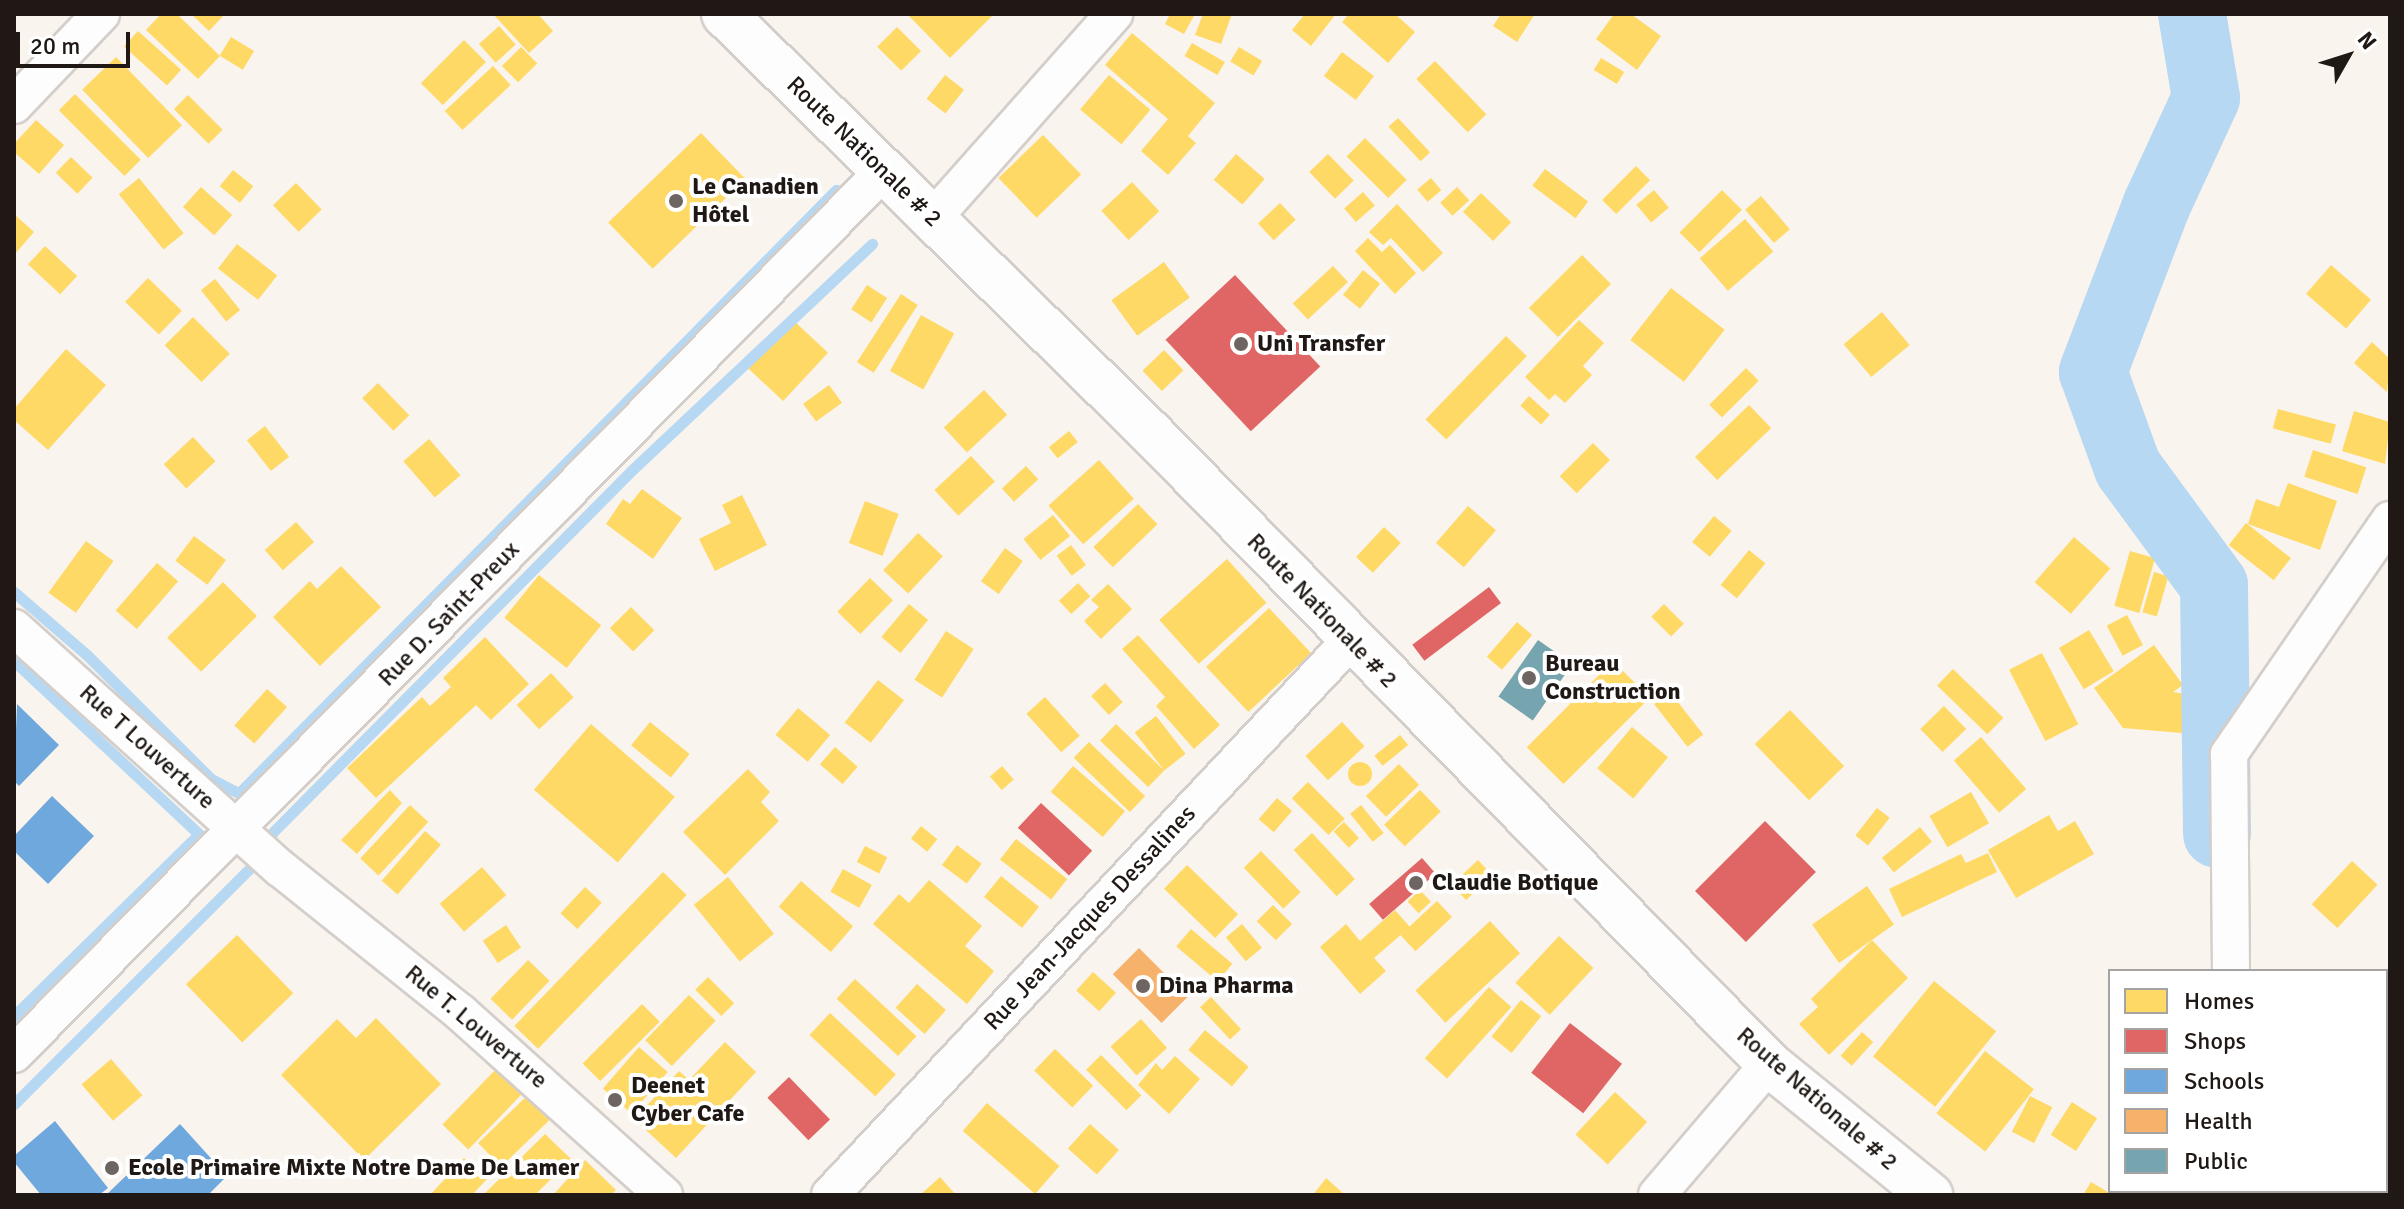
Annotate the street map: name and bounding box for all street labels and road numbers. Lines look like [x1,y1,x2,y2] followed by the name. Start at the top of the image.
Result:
[781,71,947,233] street label: Route Nationale # 2
[1241,528,1403,694] street label: Route Nationale # 2
[372,535,526,693] street label: Rue D. Saint-Preux
[73,679,221,815] street label: Rue T Louverture
[978,800,1202,1036] street label: Rue Jean-Jacques Dessalines
[399,959,553,1095] street label: Rue T. Louverture
[1731,1021,1903,1177] street label: Route Nationale # 2

